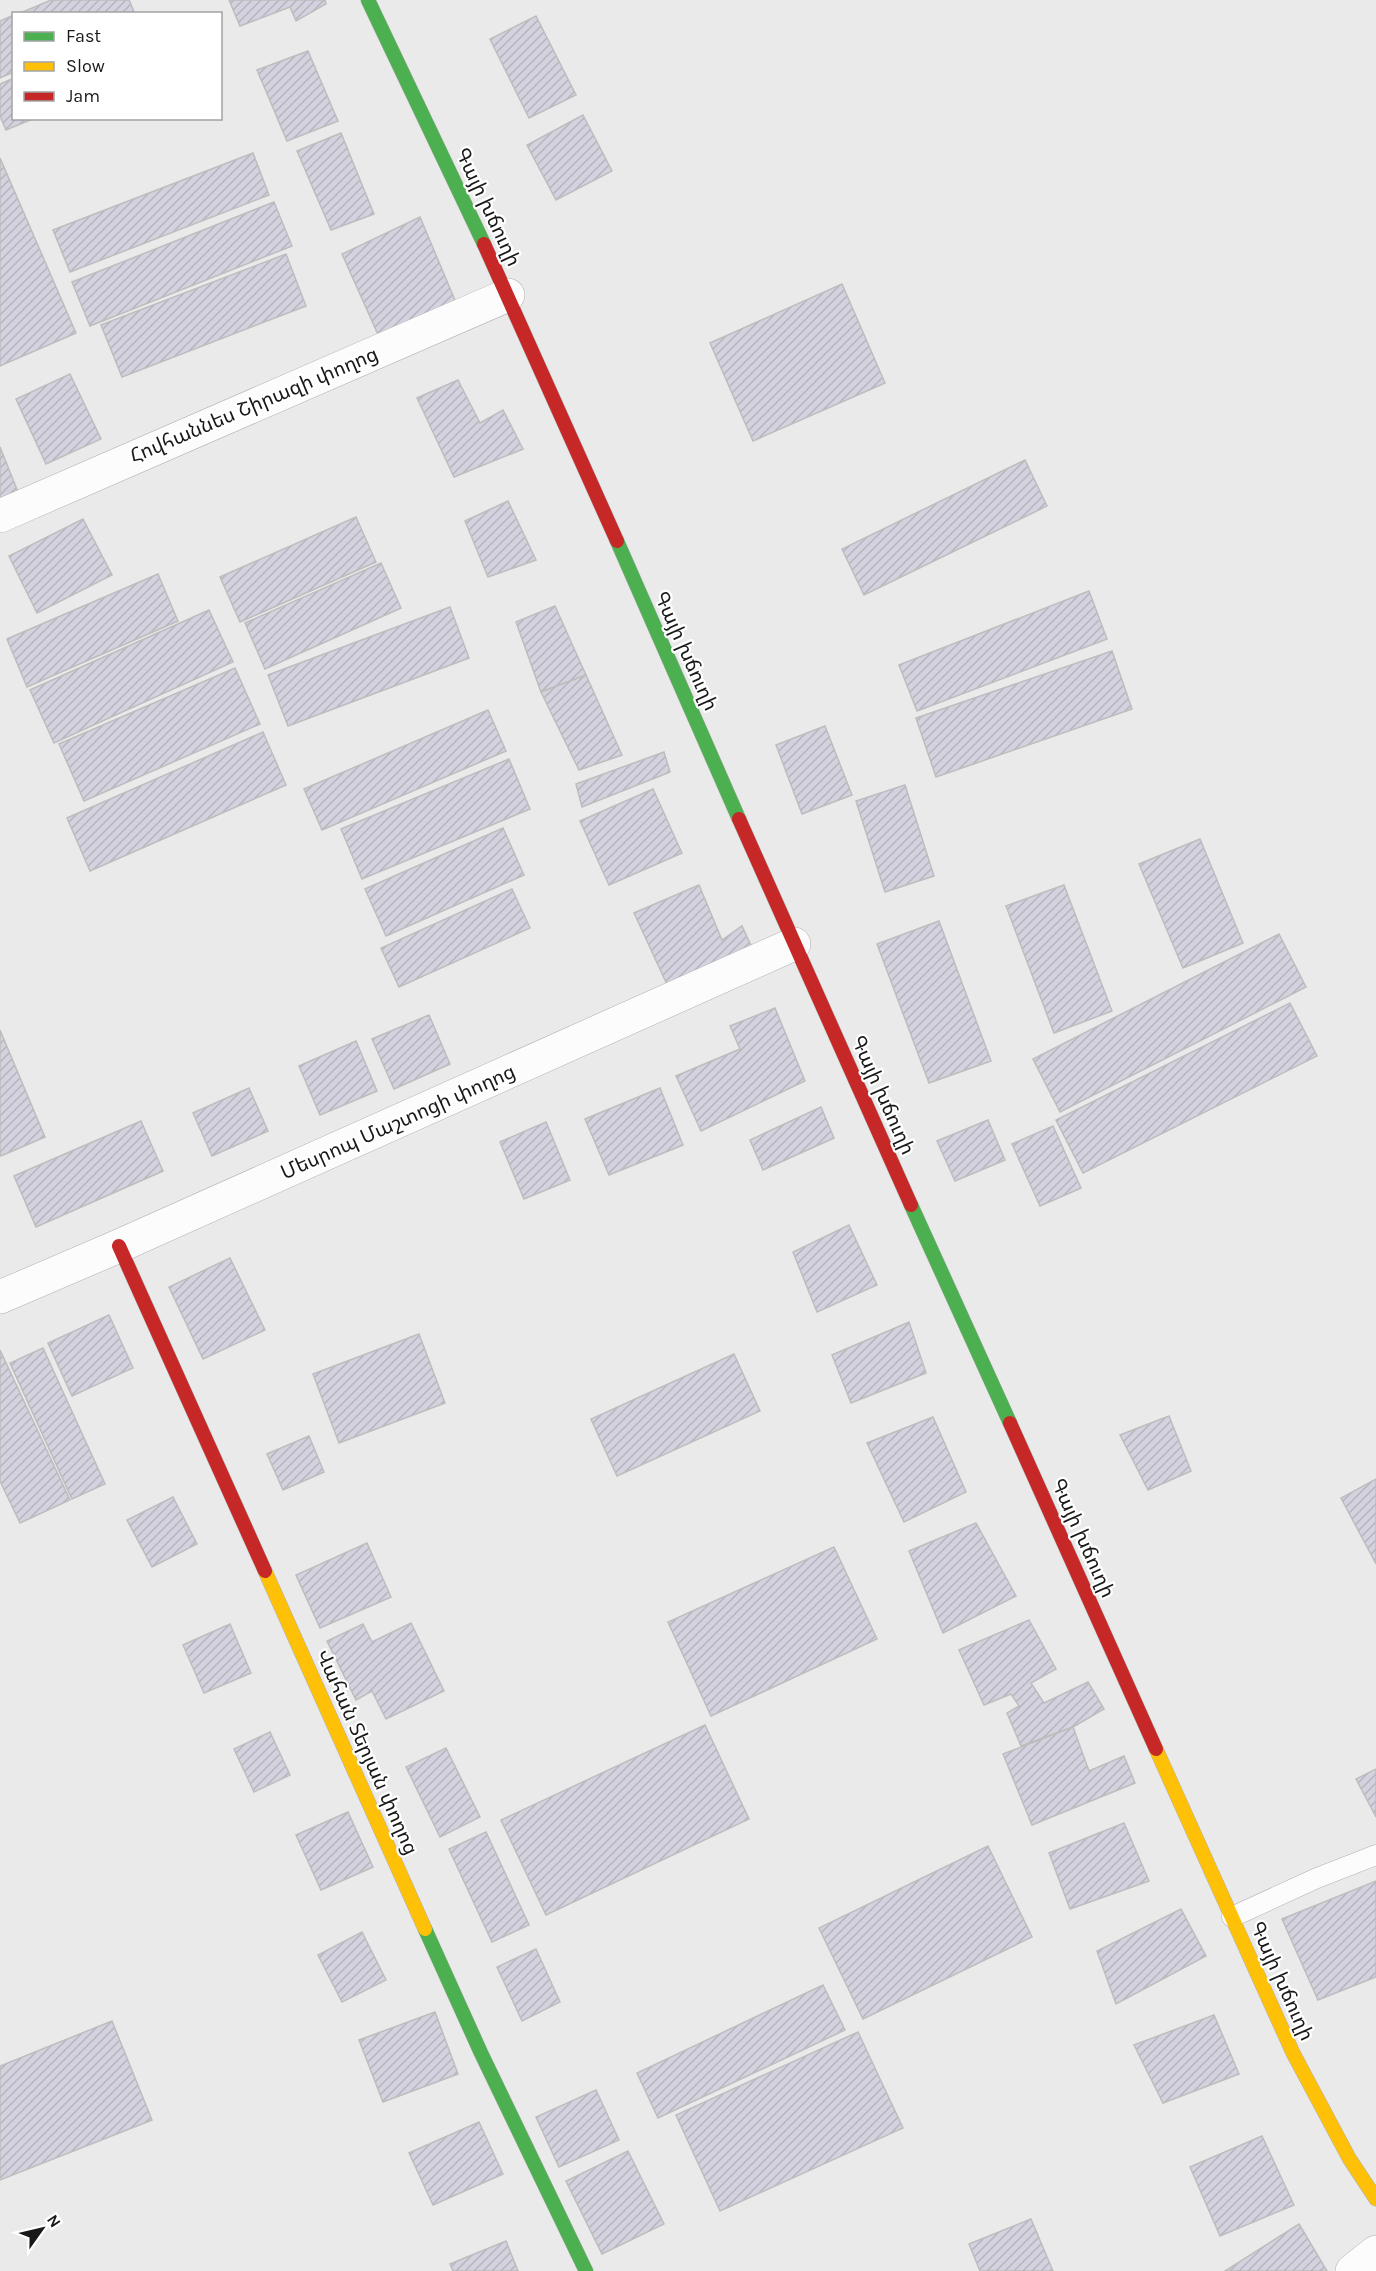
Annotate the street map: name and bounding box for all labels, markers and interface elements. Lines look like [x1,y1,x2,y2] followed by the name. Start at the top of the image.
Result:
[12,12,222,120] legend
[66,25,101,47] text: Fast
[66,55,105,77] text: Slow
[66,85,100,107] text: Jam
[451,144,525,270] street label: Գայի խճուղի
[127,342,381,468] street label: Հովհաննես Շիրազի փողոց
[649,588,723,714] street label: Գայի խճուղի
[846,1032,920,1158] street label: Գայի խճուղի
[277,1060,519,1184] street label: Մեսրոպ Մաշտոցի փողոց
[1046,1475,1120,1601] street label: Գայի խճուղի
[311,1646,423,1858] street label: Վահան Տերյան փողոց
[1245,1918,1319,2044] street label: Գայի խճուղի
[12,2199,72,2259] north arrow
[43,2211,65,2231] text: N

